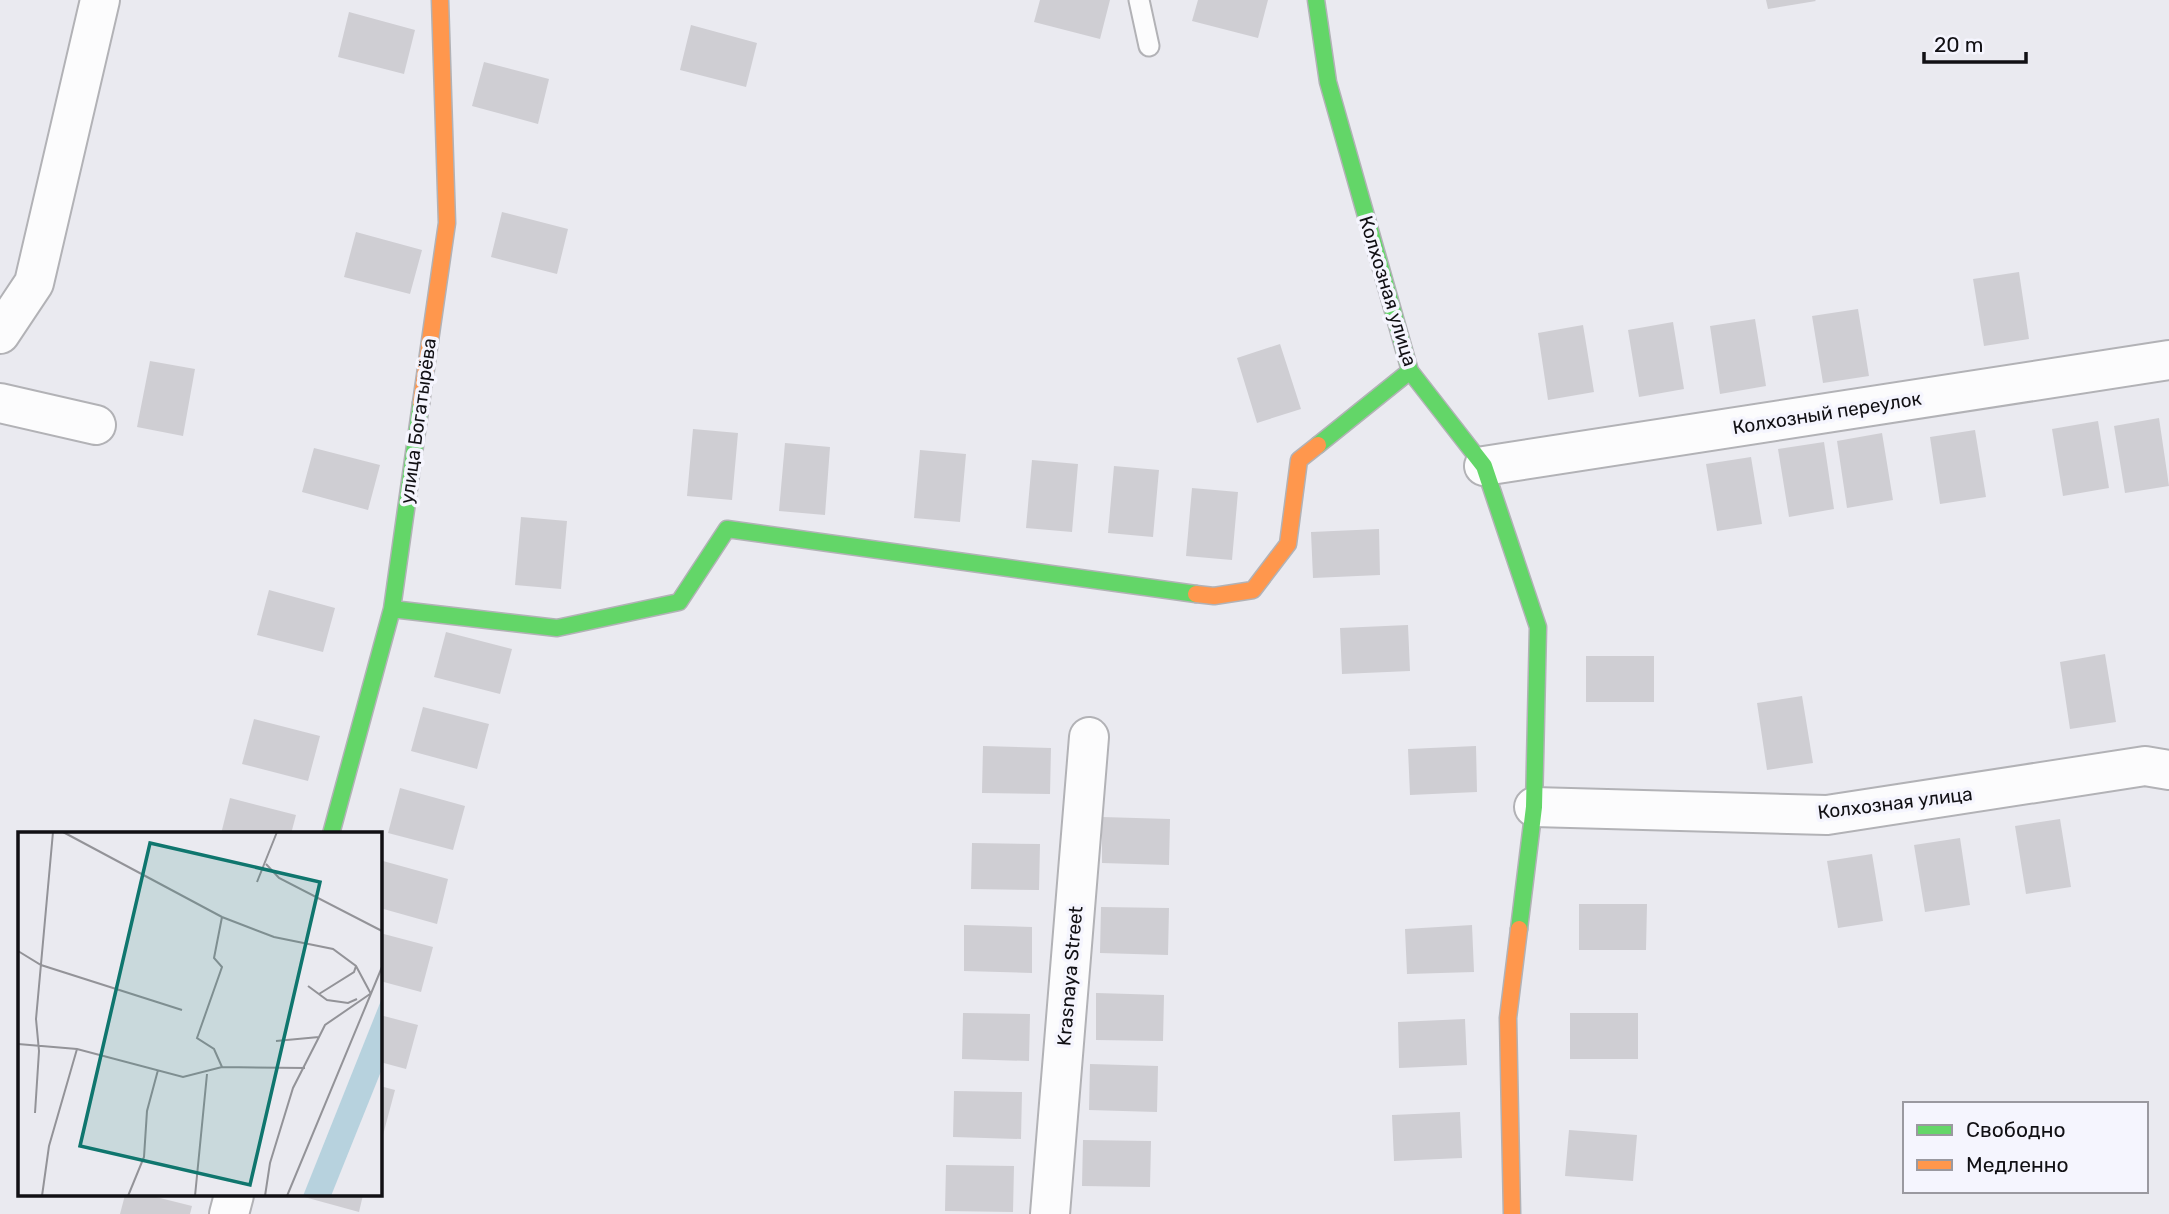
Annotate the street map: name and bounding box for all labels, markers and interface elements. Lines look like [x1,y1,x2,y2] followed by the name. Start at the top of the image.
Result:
[1924,21,2025,65] scale bar
[1934,32,1983,57] text: 20 m
[1354,213,1422,369] street label: Колхозная улица
[395,337,441,505] street label: улица Богатырёва
[1731,387,1923,439] street label: Колхозный переулок
[1816,782,1974,824] street label: Колхозная улица
[18,832,382,1196] inset map
[1052,904,1088,1047] street label: Krasnaya Street
[1903,1102,2148,1193] legend
[1966,1117,2066,1142] text: Свободно
[1966,1152,2069,1177] text: Медленно

